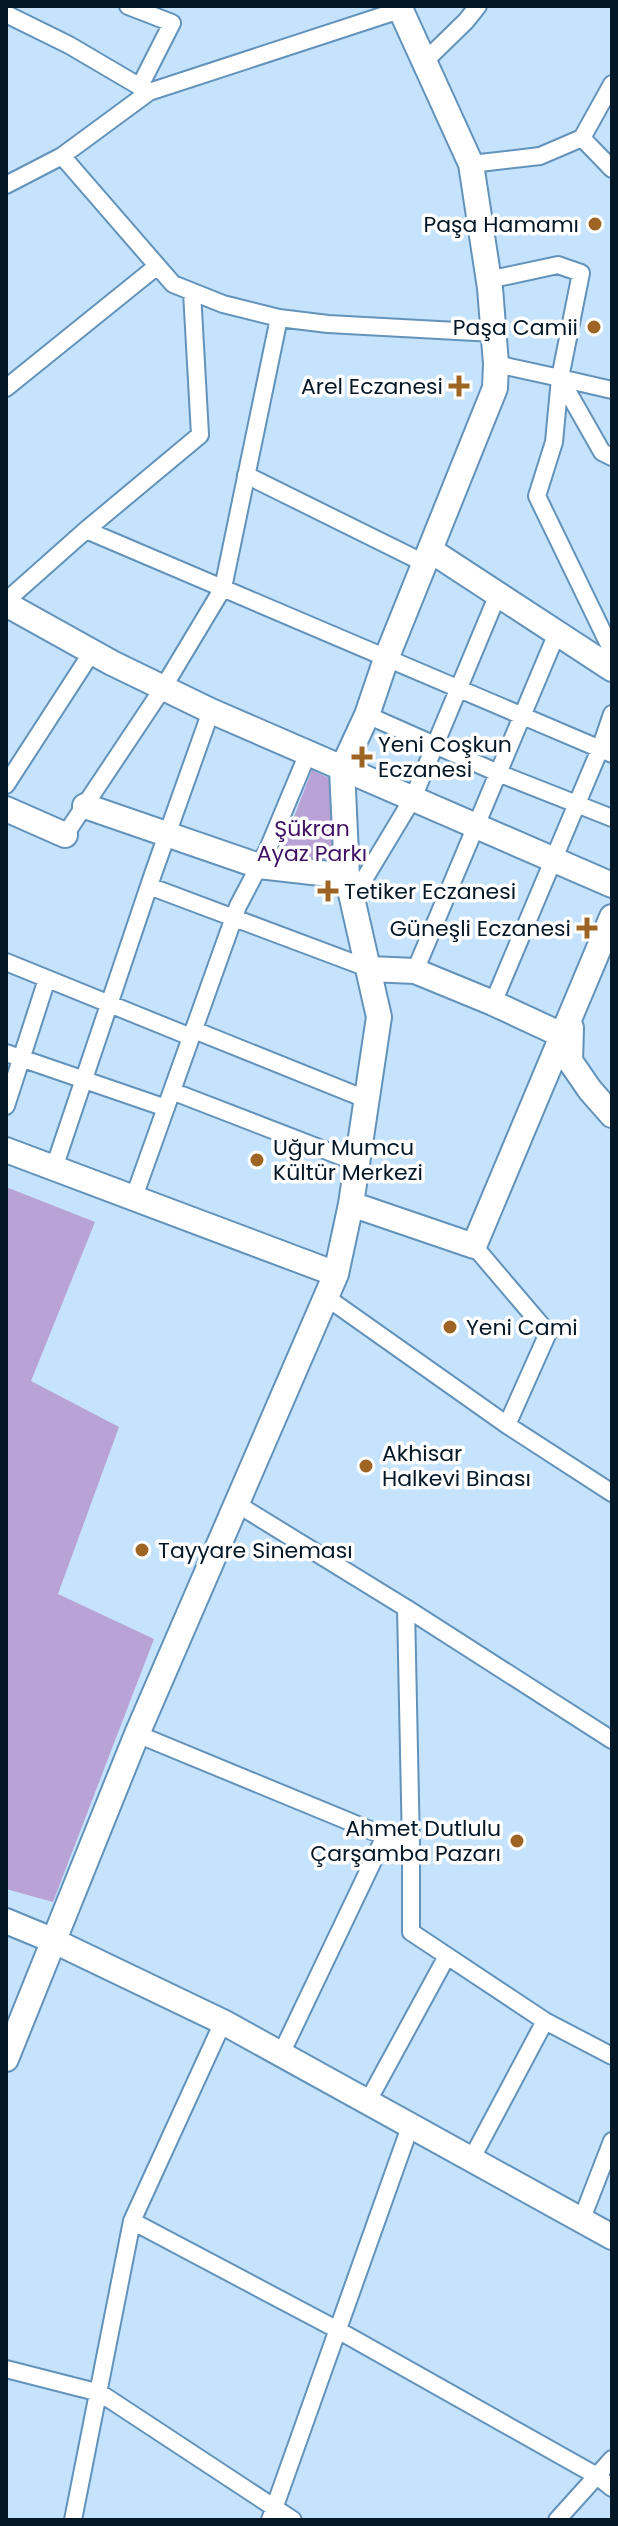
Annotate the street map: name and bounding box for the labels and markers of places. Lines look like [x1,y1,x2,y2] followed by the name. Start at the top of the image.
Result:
[423,209,579,240] place label: Paşa Hamamı
[586,215,604,233] marker: Paşa Hamamı
[453,312,578,343] place label: Paşa Camii
[585,318,603,336] marker: Paşa Camii
[301,371,443,402] place label: Arel Eczanesi
[450,377,468,395] marker: Arel Eczanesi
[378,729,512,785] place label: Yeni Coşkun Eczanesi
[353,748,371,766] marker: Yeni Coşkun Eczanesi
[344,876,516,907] place label: Tetiker Eczanesi
[319,882,337,900] marker: Tetiker Eczanesi
[390,913,571,944] place label: Güneşli Eczanesi
[578,919,596,937] marker: Güneşli Eczanesi
[273,1132,423,1188] place label: Uğur Mumcu Kültür Merkezi
[248,1151,266,1169] marker: Uğur Mumcu Kültür Merkezi
[466,1312,578,1343] place label: Yeni Cami
[441,1318,459,1336] marker: Yeni Cami
[382,1438,531,1494] place label: Akhisar Halkevi Binası
[357,1457,375,1475] marker: Akhisar Halkevi Binası
[158,1535,353,1566] place label: Tayyare Sineması
[133,1541,151,1559] marker: Tayyare Sineması
[310,1813,501,1869] place label: Ahmet Dutlulu Çarşamba Pazarı
[508,1832,526,1850] marker: Ahmet Dutlulu Çarşamba Pazarı

